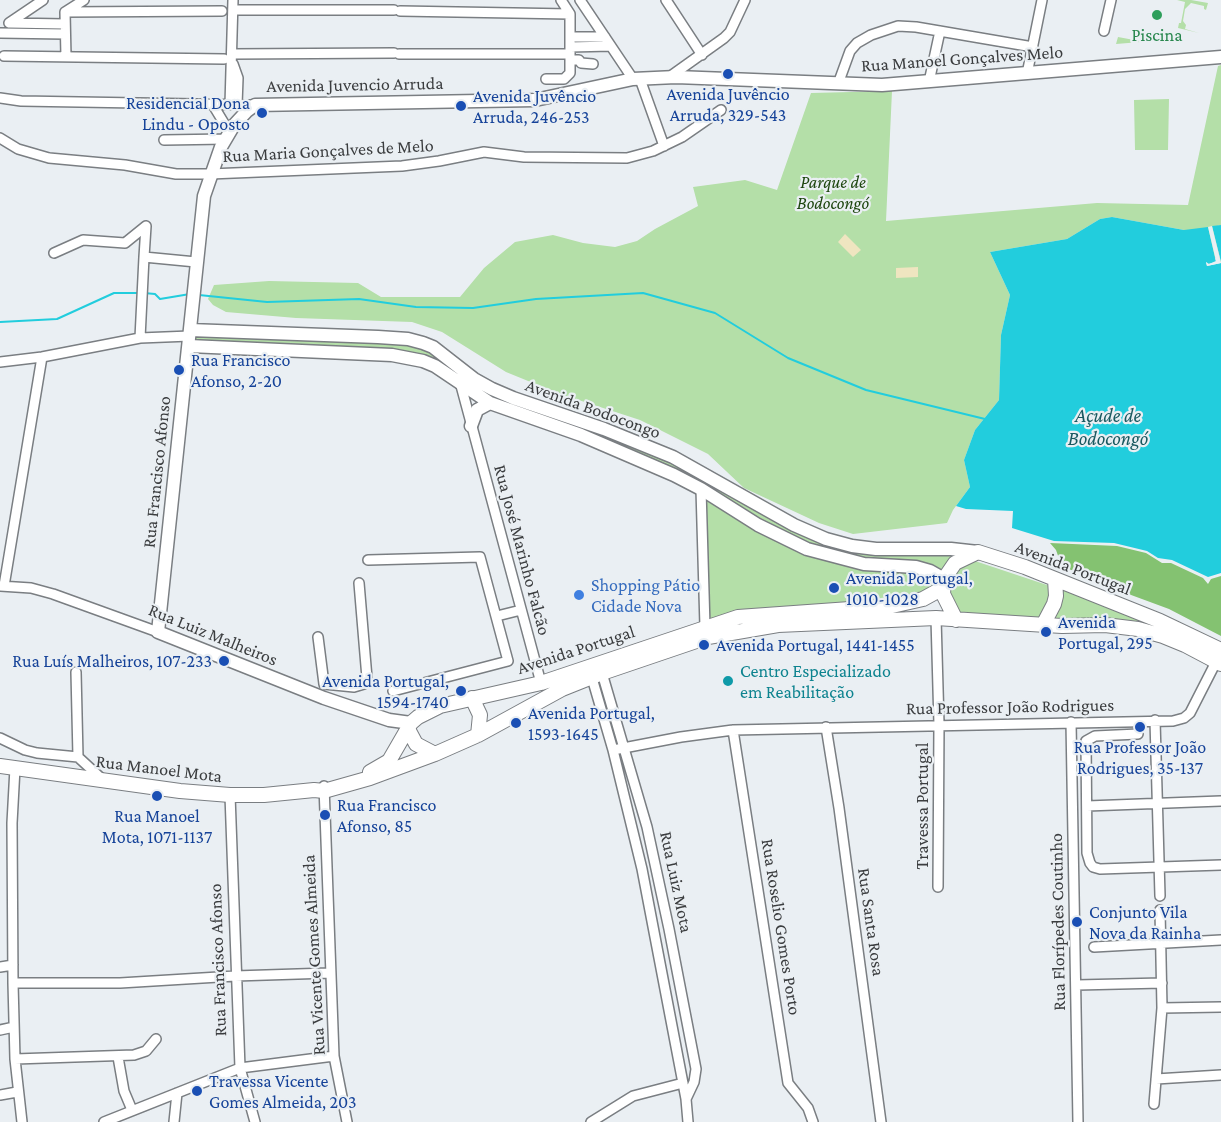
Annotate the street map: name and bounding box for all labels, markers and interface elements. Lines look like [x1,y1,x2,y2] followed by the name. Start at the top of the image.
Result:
[1150,8,1164,22] marker: Piscina
[1132,24,1182,46] place label: Piscina
[860,41,1064,77] street label: Rua Manoel Gonçalves Melo
[721,67,735,81] marker: Avenida Juvêncio Arruda, 329-543
[266,73,444,97] street label: Avenida Juvencio Arruda
[666,83,790,125] place label: Avenida Juvêncio Arruda, 329-543
[473,85,596,128] place label: Avenida Juvêncio Arruda, 246-253
[126,92,250,134] place label: Residencial Dona Lindu - Oposto
[454,99,468,113] marker: Avenida Juvêncio Arruda, 246-253
[255,106,269,120] marker: Residencial Dona Lindu - Oposto
[222,135,434,167] street label: Rua Maria Gonçalves de Melo
[797,171,869,213] park label: Parque de Bodocongó
[191,349,290,392] place label: Rua Francisco Afonso, 2-20
[172,363,186,377] marker: Rua Francisco Afonso, 2-20
[523,375,663,443] street label: Avenida Bodocongo
[138,395,176,549] street label: Rua Francisco Afonso
[1068,404,1148,451] water label: Açude de Bodocongó
[489,462,555,638] street label: Rua José Marinho Falcão
[1012,536,1134,600] street label: Avenida Portugal
[846,567,973,610] place label: Avenida Portugal, 1010-1028
[591,574,700,616] place label: Shopping Pátio Cidade Nova
[827,581,841,595] marker: Avenida Portugal, 1010-1028
[572,588,586,602] marker: Shopping Pátio Cidade Nova
[145,599,281,671] street label: Rua Luiz Malheiros
[1058,611,1153,654] place label: Avenida Portugal, 295
[514,621,638,679] street label: Avenida Portugal
[1039,625,1053,639] marker: Avenida Portugal, 295
[716,634,915,656] place label: Avenida Portugal, 1441-1455
[697,638,711,652] marker: Avenida Portugal, 1441-1455
[12,650,212,672] place label: Rua Luís Malheiros, 107-233
[217,654,231,668] marker: Rua Luís Malheiros, 107-233
[740,660,891,702] place label: Centro Especializado em Reabilitação
[322,670,449,712] place label: Avenida Portugal, 1594-1740
[721,674,735,688] marker: Centro Especializado em Reabilitação
[454,684,468,698] marker: Avenida Portugal, 1594-1740
[906,694,1114,720] street label: Rua Professor João Rodrigues
[528,702,655,744] place label: Avenida Portugal, 1593-1645
[509,716,523,730] marker: Avenida Portugal, 1593-1645
[1133,720,1147,734] marker: Rua Professor João Rodrigues, 35-137
[1074,736,1206,778] place label: Rua Professor João Rodrigues, 35-137
[911,742,933,870] street label: Travessa Portugal
[95,751,223,787] street label: Rua Manoel Mota
[150,789,164,803] marker: Rua Manoel Mota, 1071-1137
[337,794,436,836] place label: Rua Francisco Afonso, 85
[102,805,212,848] place label: Rua Manoel Mota, 1071-1137
[318,808,332,822] marker: Rua Francisco Afonso, 85
[655,829,697,935] street label: Rua Luiz Mota
[1046,833,1070,1011] street label: Rua Florípedes Coutinho
[756,837,806,1017] street label: Rua Roselio Gomes Porto
[298,854,330,1056] street label: Rua Vicente Gomes Almeida
[853,866,889,978] street label: Rua Santa Rosa
[205,883,231,1037] street label: Rua Francisco Afonso
[1089,901,1201,944] place label: Conjunto Vila Nova da Rainha
[1070,915,1084,929] marker: Conjunto Vila Nova da Rainha
[209,1070,357,1112] place label: Travessa Vicente Gomes Almeida, 203
[190,1084,204,1098] marker: Travessa Vicente Gomes Almeida, 203

